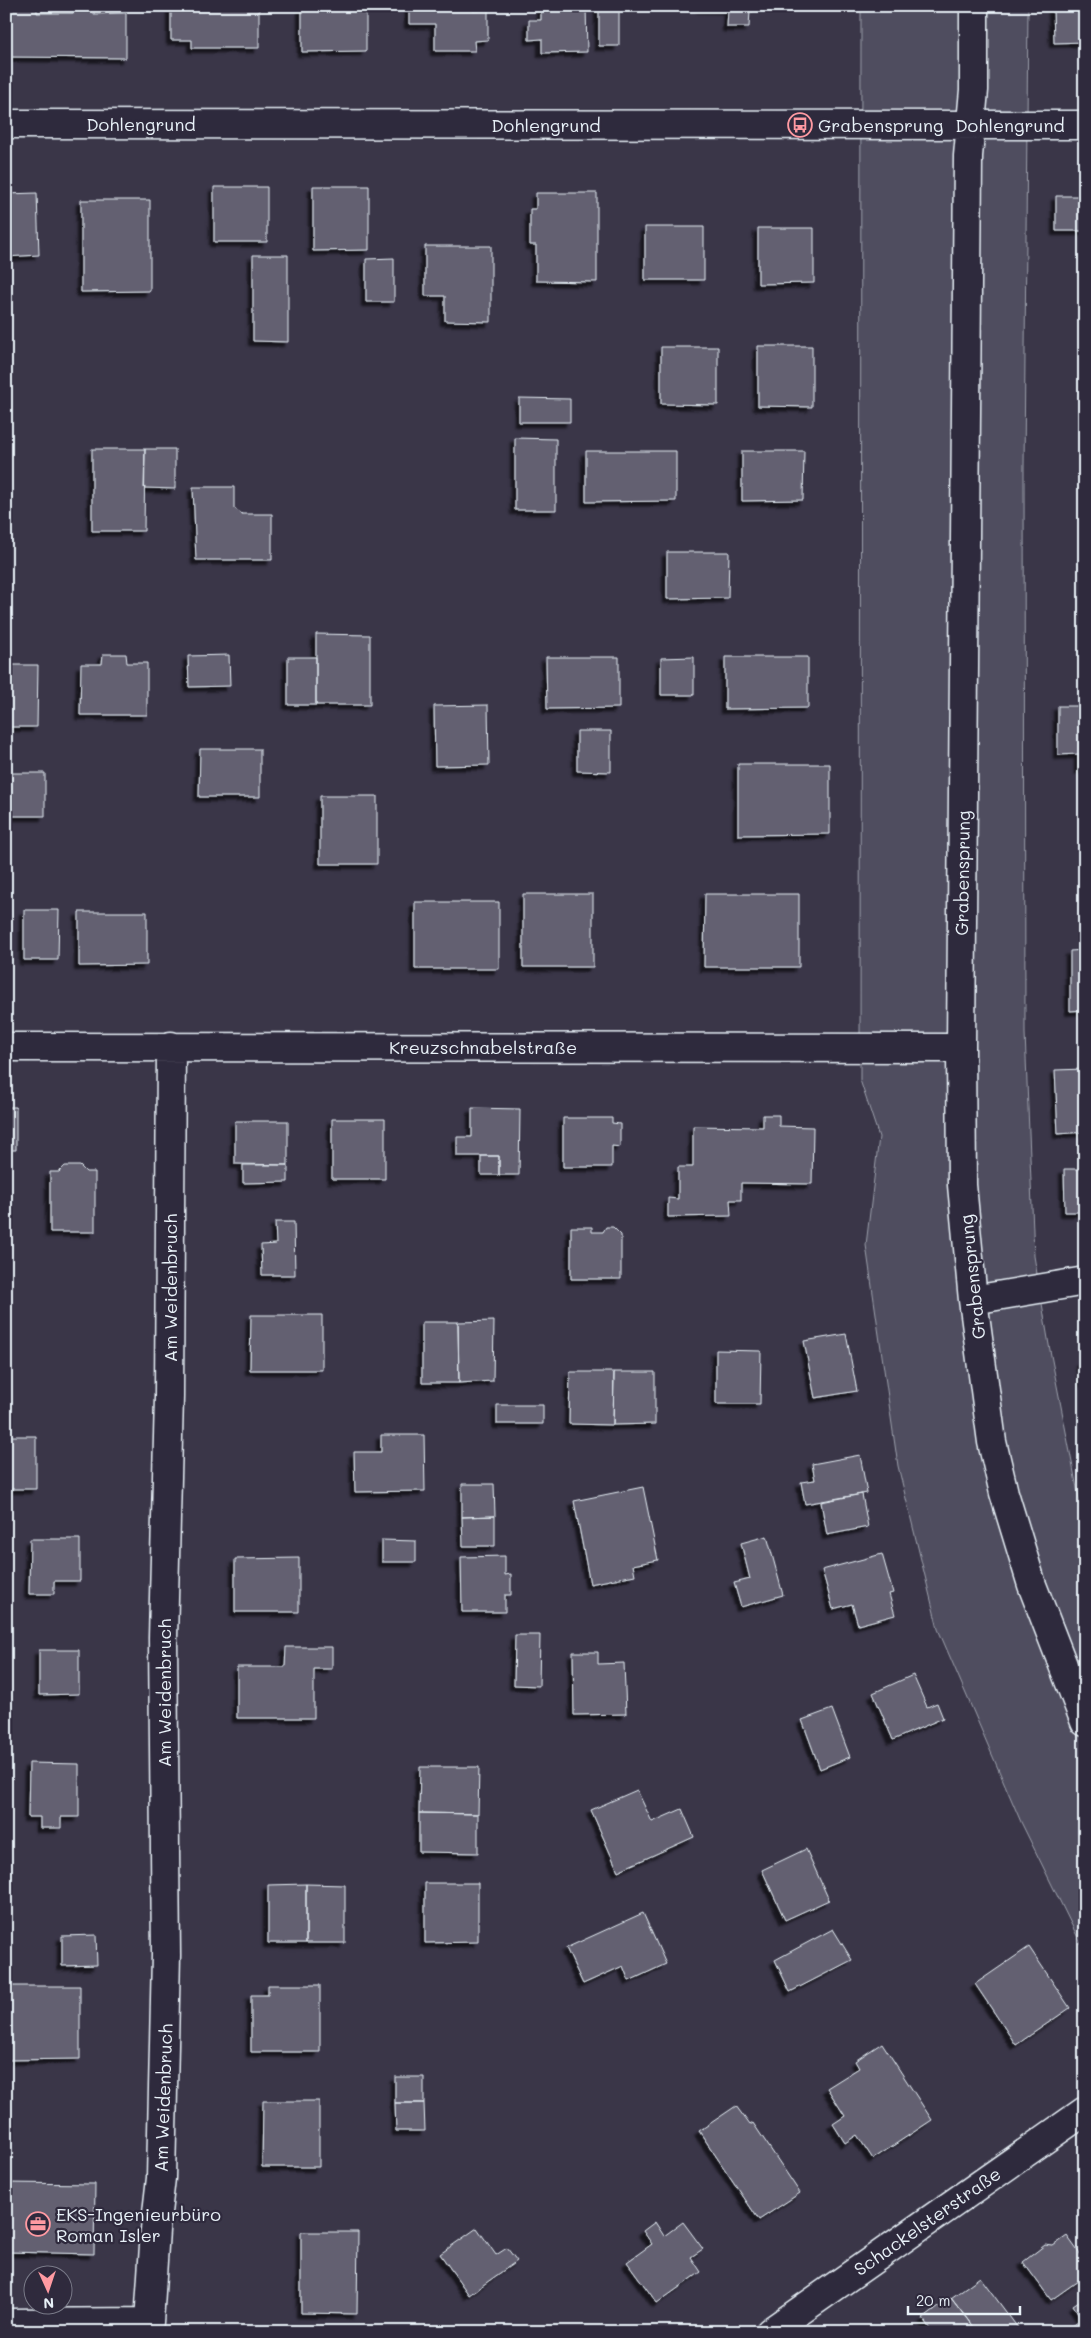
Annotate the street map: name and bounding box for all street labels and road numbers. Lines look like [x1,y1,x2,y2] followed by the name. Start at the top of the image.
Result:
[86,112,196,136] street label: Dohlengrund
[491,113,601,137] street label: Dohlengrund
[955,113,1065,137] street label: Dohlengrund
[949,810,975,936] street label: Grabensprung
[389,1035,577,1059] street label: Kreuzschnabelstraße
[954,1213,990,1341] street label: Grabensprung
[158,1214,182,1362] street label: Am Weidenbruch
[152,1619,176,1767] street label: Am Weidenbruch
[148,2023,178,2173] street label: Am Weidenbruch
[849,2161,1005,2281] street label: Schackelsterstraße

